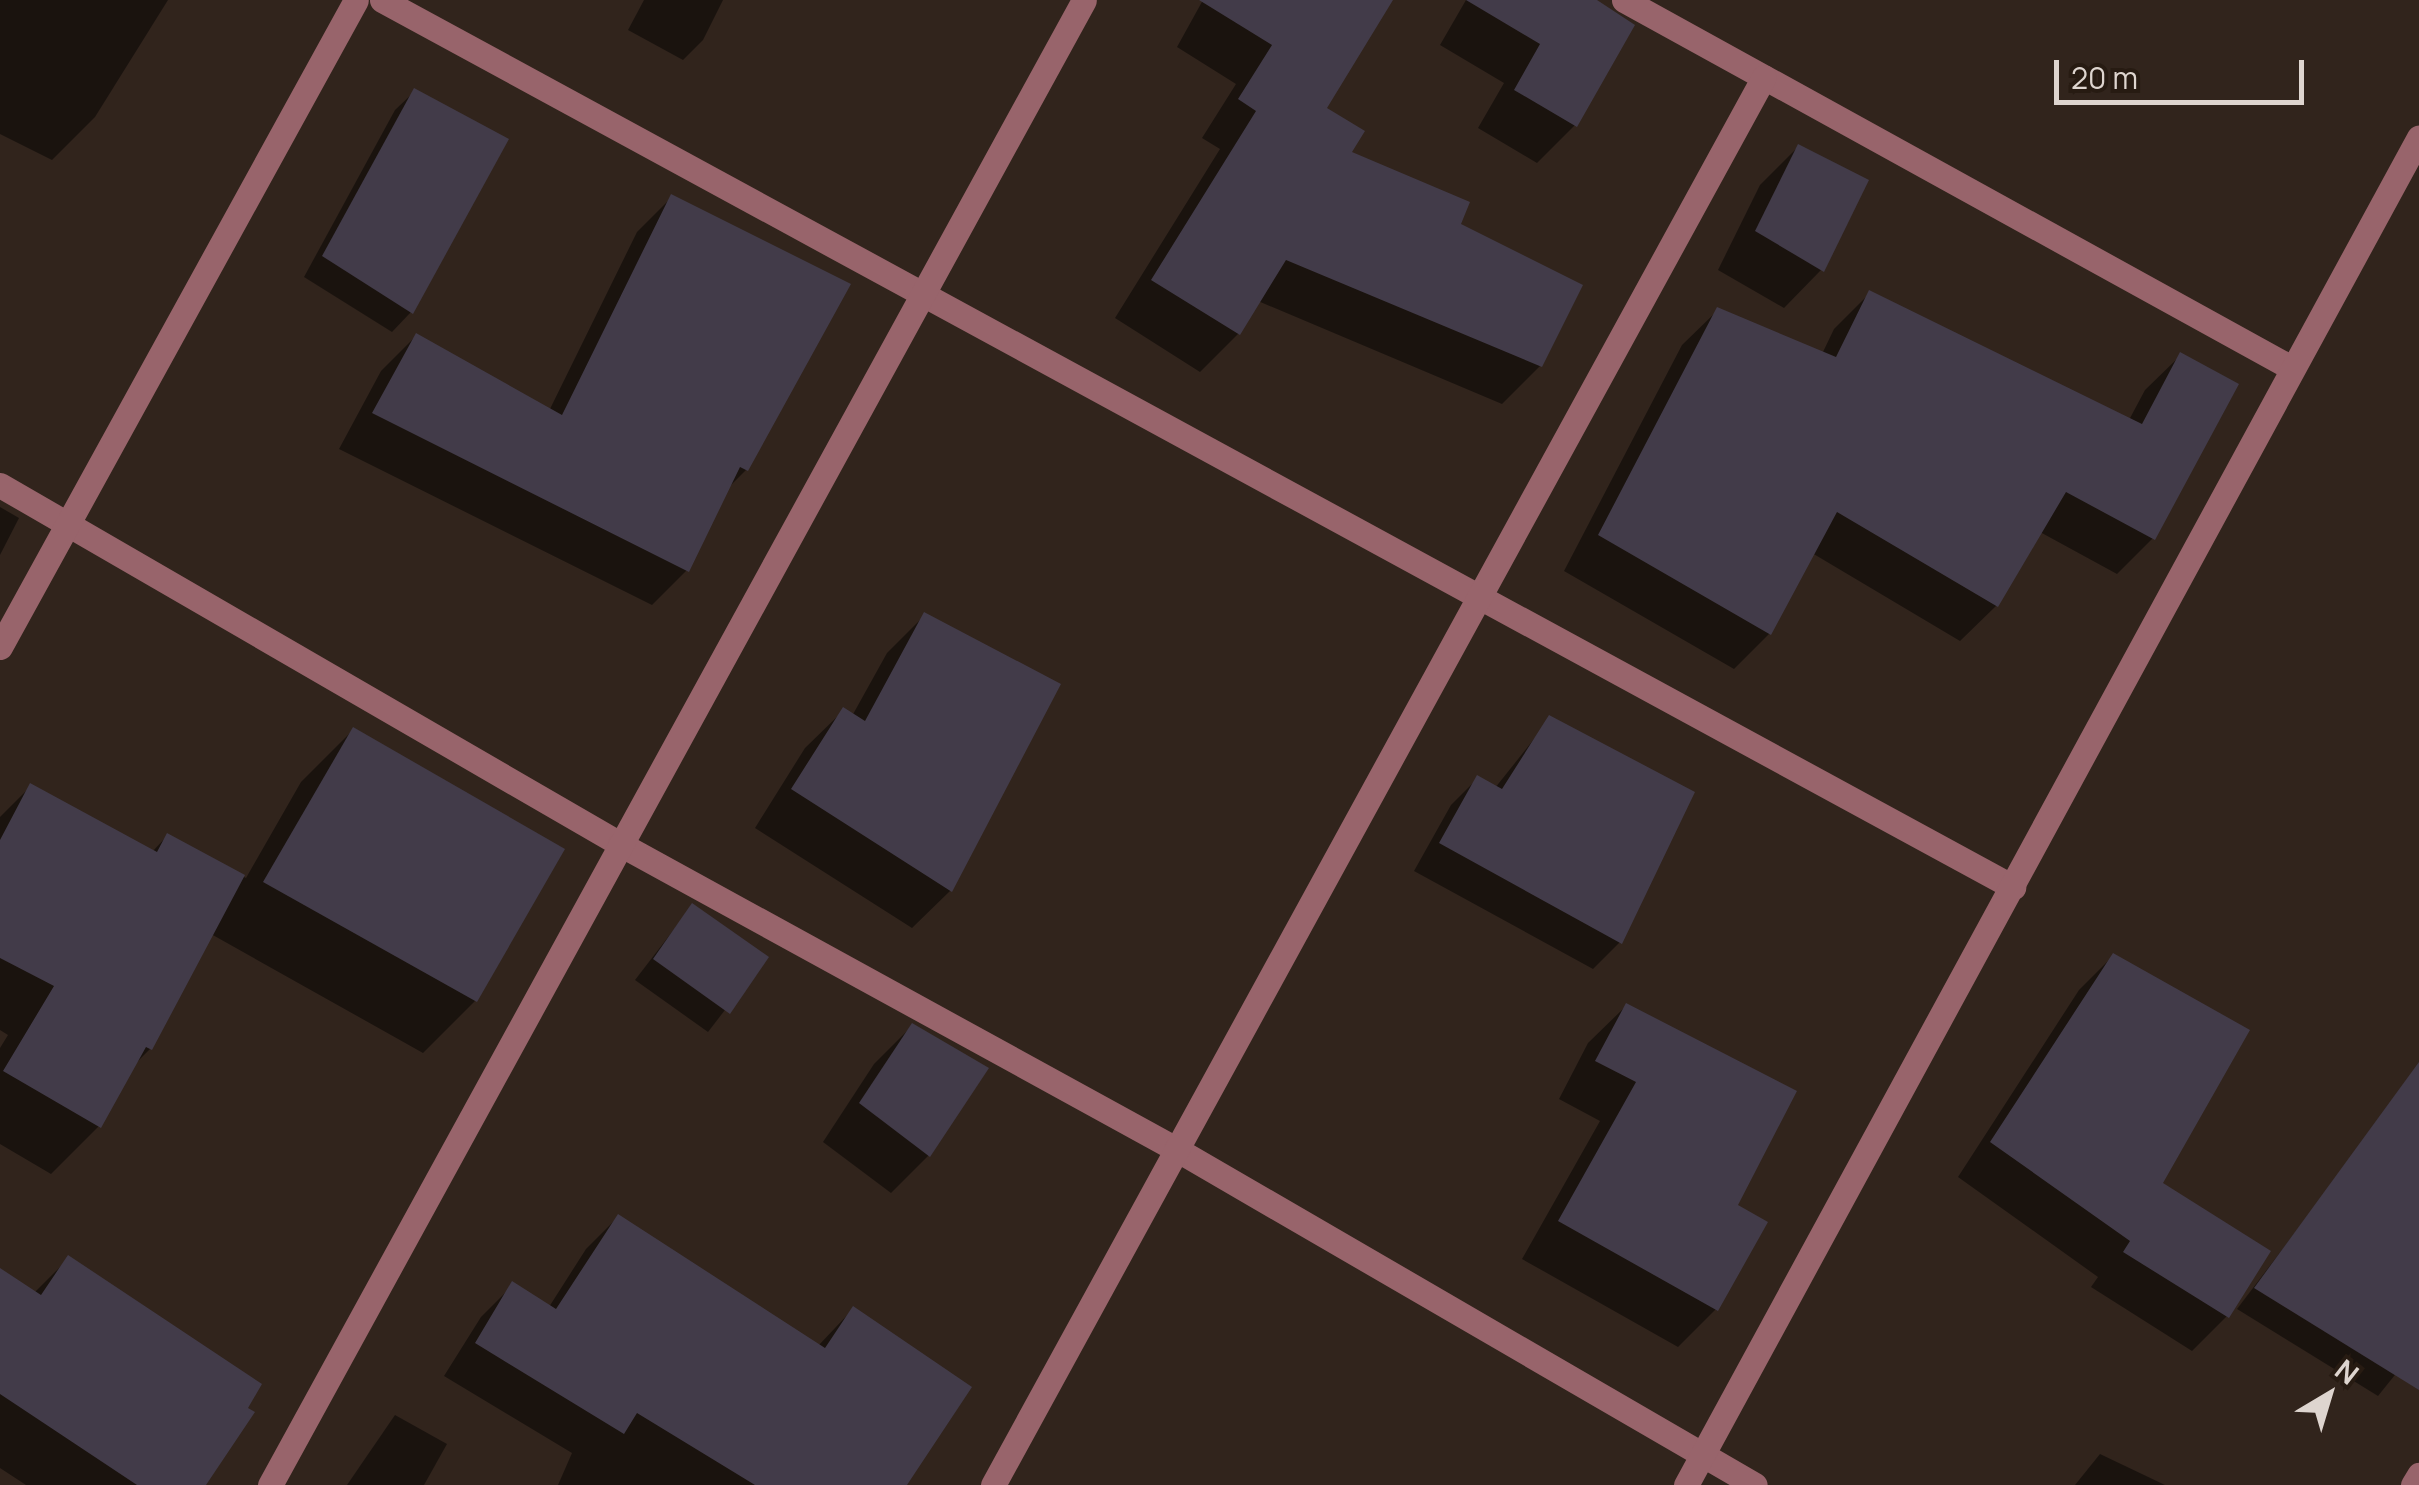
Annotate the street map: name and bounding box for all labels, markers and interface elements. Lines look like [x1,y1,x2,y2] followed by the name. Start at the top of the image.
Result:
[2059,40,2309,102] scale bar
[2071,57,2138,98] text: 20 m
[2279,1345,2379,1445] north arrow
[2328,1350,2367,1393] text: N

